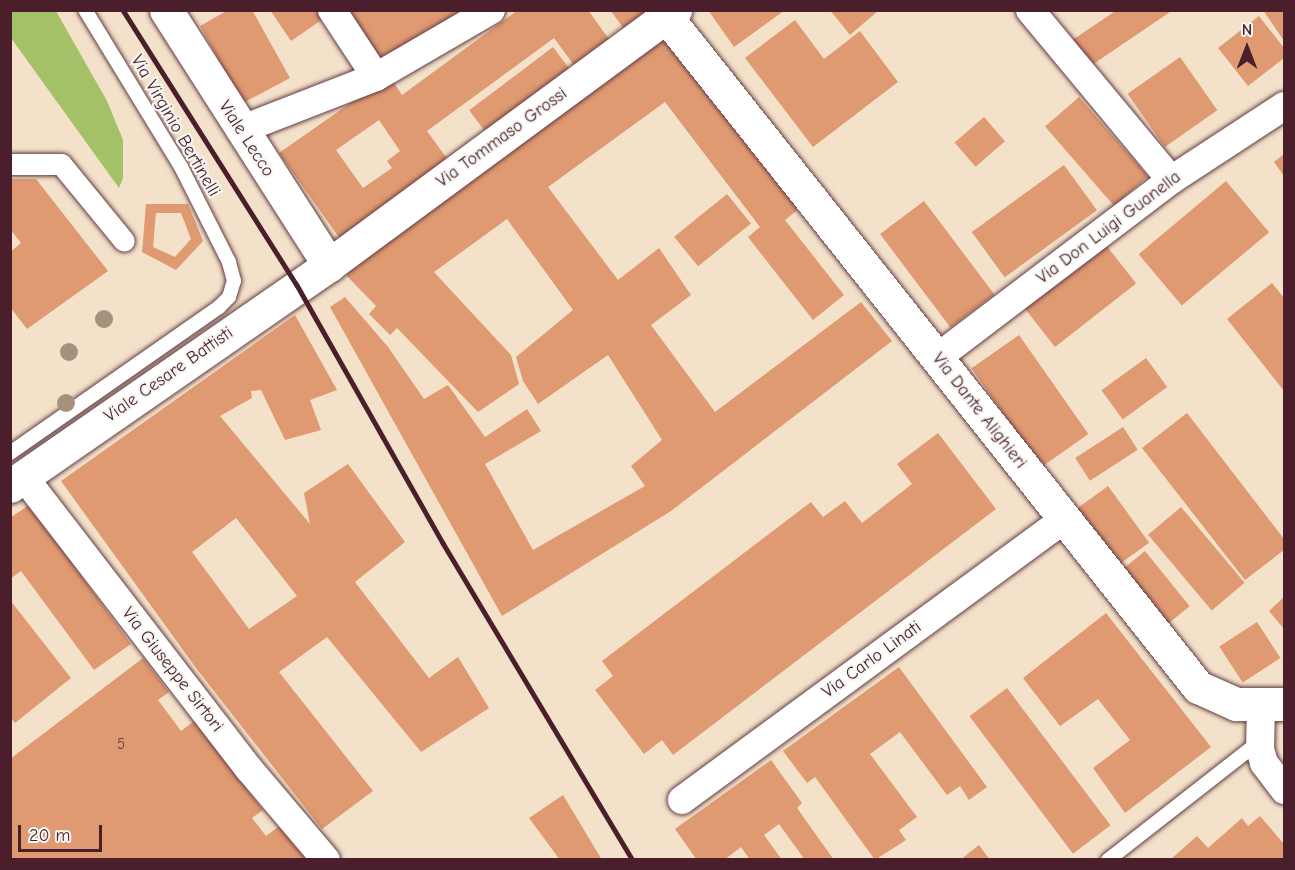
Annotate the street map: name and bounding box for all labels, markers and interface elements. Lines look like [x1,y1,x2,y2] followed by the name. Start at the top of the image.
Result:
[1217,18,1277,78] north arrow
[1242,21,1252,39] text: N
[126,51,224,201] street label: Via Virginio Bertinelli
[432,83,572,193] street label: Via Tommaso Grossi
[213,97,279,181] street label: Viale Lecco
[1033,167,1185,289] street label: Via Don Luigi Guanella
[100,323,238,427] street label: Viale Cesare Battisti
[927,349,1031,473] street label: Via Dante Alighieri
[117,603,227,737] street label: Via Giuseppe Sirtori
[818,617,926,703] street label: Via Carlo Linati
[117,736,125,754] house number: 5
[21,813,105,851] scale bar
[29,825,70,846] text: 20 m

